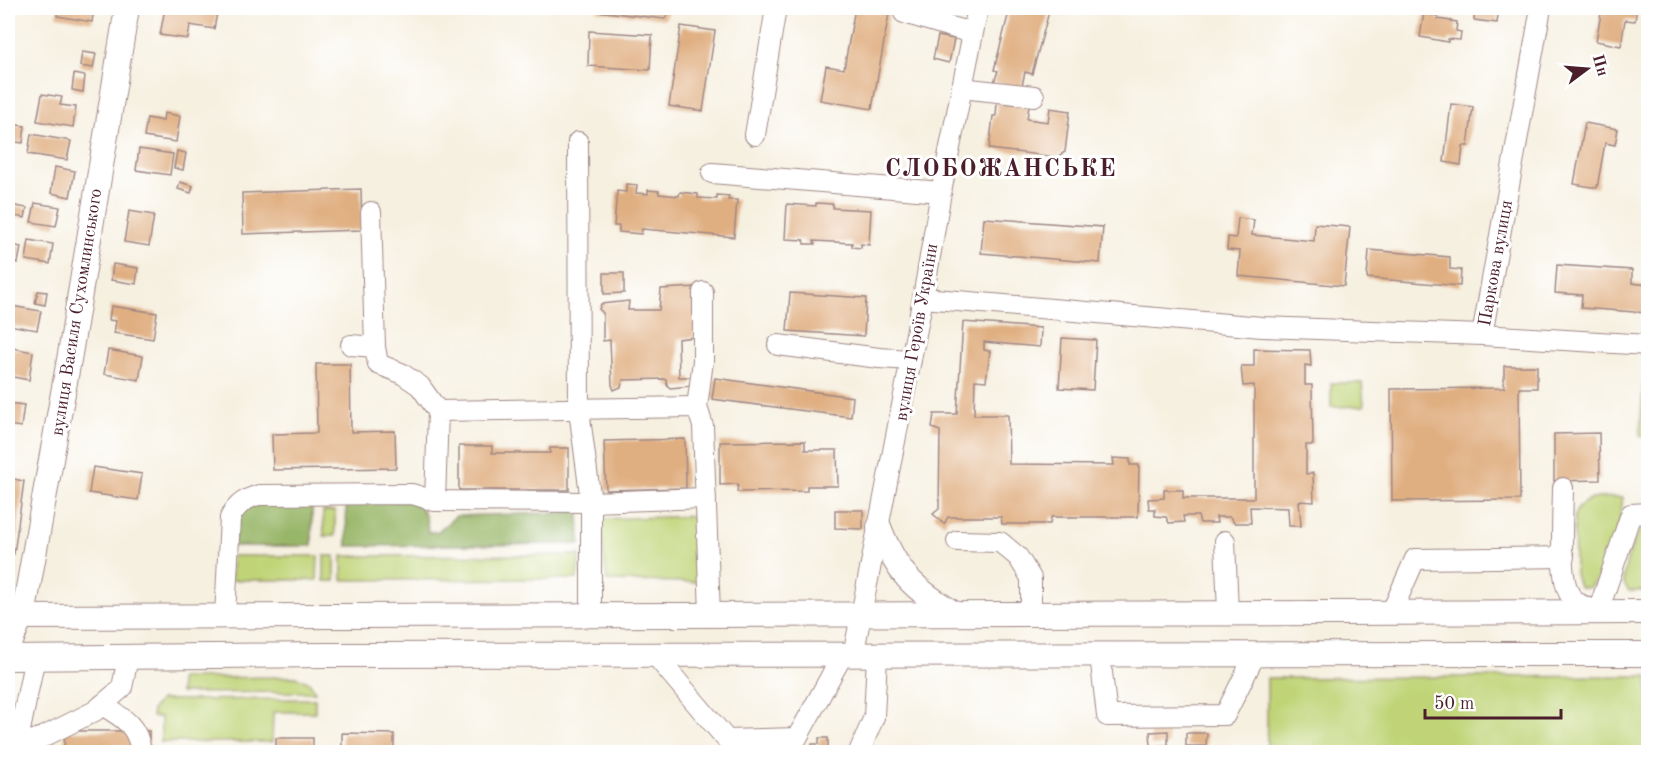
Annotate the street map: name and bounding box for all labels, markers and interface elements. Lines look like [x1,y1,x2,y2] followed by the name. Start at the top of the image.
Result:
[1557,39,1617,99] north arrow
[1589,53,1610,78] text: Пн
[885,158,1117,182] district label: СЛОБОЖАНСЬКЕ
[49,187,105,437] street label: вулиця Василя Сухомлинського
[1476,199,1516,328] street label: Паркова вулиця
[892,242,941,422] street label: вулиця Героїв України
[1425,682,1562,720] scale bar
[1434,695,1474,713] text: 50 m

